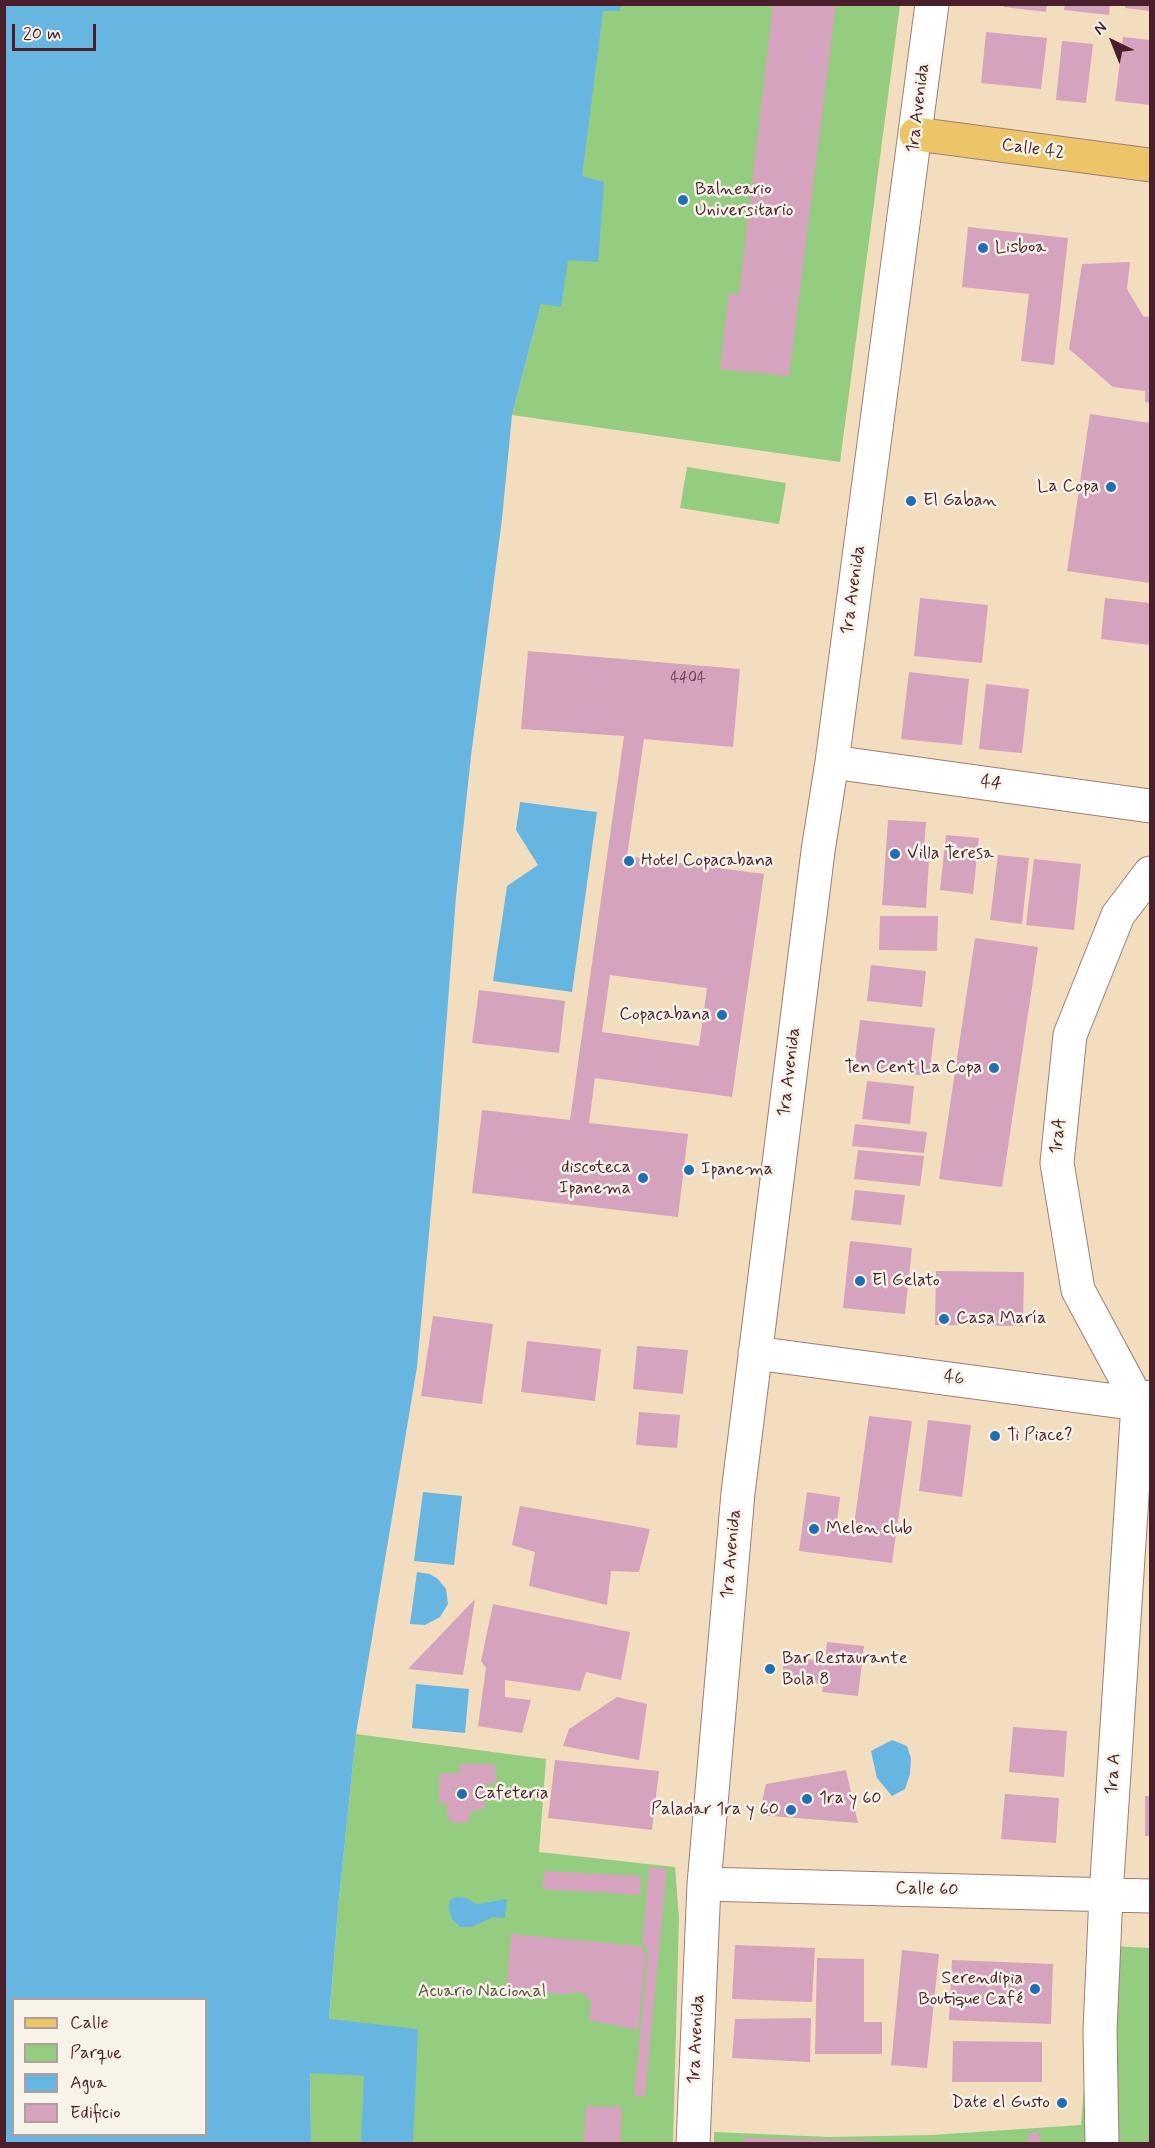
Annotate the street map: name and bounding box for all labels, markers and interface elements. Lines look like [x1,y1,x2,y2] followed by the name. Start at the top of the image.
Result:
[15,12,99,50] scale bar
[1083,12,1143,72] north arrow
[1089,17,1111,40] text: N
[23,22,61,46] text: 20 m
[903,62,935,154] street label: 1ra Avenida
[1000,135,1066,165] street label: Calle 42
[695,179,794,222] place label: Balneario Universitario
[676,193,690,207] marker: Balneario Universitario
[995,237,1046,259] place label: Lisboa
[976,241,990,255] marker: Lisboa
[1037,476,1099,498] place label: La Copa
[1104,480,1118,494] marker: La Copa
[923,490,997,512] place label: El Gaban
[904,494,918,508] marker: El Gaban
[837,544,871,636] street label: 1ra Avenida
[670,670,706,688] house number: 4404
[979,772,1003,796] street label: 44
[907,843,994,865] place label: Villa Teresa
[888,847,902,861] marker: Villa Teresa
[641,850,773,872] place label: Hotel Copacabana
[622,854,636,868] marker: Hotel Copacabana
[619,1004,710,1026] place label: Copacabana
[715,1008,729,1022] marker: Copacabana
[774,1026,806,1118] street label: 1ra Avenida
[844,1057,982,1079] place label: Ten Cent La Copa
[987,1061,1001,1075] marker: Ten Cent La Copa
[1046,1117,1072,1155] street label: 1raA
[559,1157,631,1200] place label: discoteca Ipanema
[701,1159,773,1181] place label: Ipanema
[682,1163,696,1177] marker: Ipanema
[636,1171,650,1185] marker: discoteca Ipanema
[872,1270,940,1292] place label: El Gelato
[853,1274,867,1288] marker: El Gelato
[956,1308,1046,1330] place label: Casa María
[937,1312,951,1326] marker: Casa María
[942,1367,966,1391] street label: 46
[1007,1425,1072,1447] place label: Ti Piace?
[988,1429,1002,1443] marker: Ti Piace?
[717,1508,747,1600] street label: 1ra Avenida
[826,1518,913,1540] place label: Melen club
[807,1522,821,1536] marker: Melen club
[782,1648,907,1690] place label: Bar Restaurante Bola 8
[763,1662,777,1676] marker: Bar Restaurante Bola 8
[1102,1753,1126,1795] street label: 1ra A
[474,1783,549,1805] place label: Cafeteria
[455,1787,469,1801] marker: Cafeteria
[819,1788,882,1810] place label: 1ra y 60
[800,1792,814,1806] marker: 1ra y 60
[651,1799,779,1821] place label: Paladar 1ra y 60
[784,1803,798,1817] marker: Paladar 1ra y 60
[895,1878,959,1902] street label: Calle 60
[918,1968,1023,2010] place label: Serendipia Boutique Café
[418,1981,546,2003] park label: Acuario Nacional
[1028,1982,1042,1996] marker: Serendipia Boutique Café
[684,1993,710,2085] street label: 1ra Avenida
[12,1998,207,2136] legend
[70,2011,109,2035] text: Calle
[70,2041,122,2065] text: Parque
[70,2071,107,2095] text: Agua
[952,2092,1050,2114] place label: Date el Gusto
[1055,2096,1069,2110] marker: Date el Gusto
[70,2101,121,2125] text: Edificio

